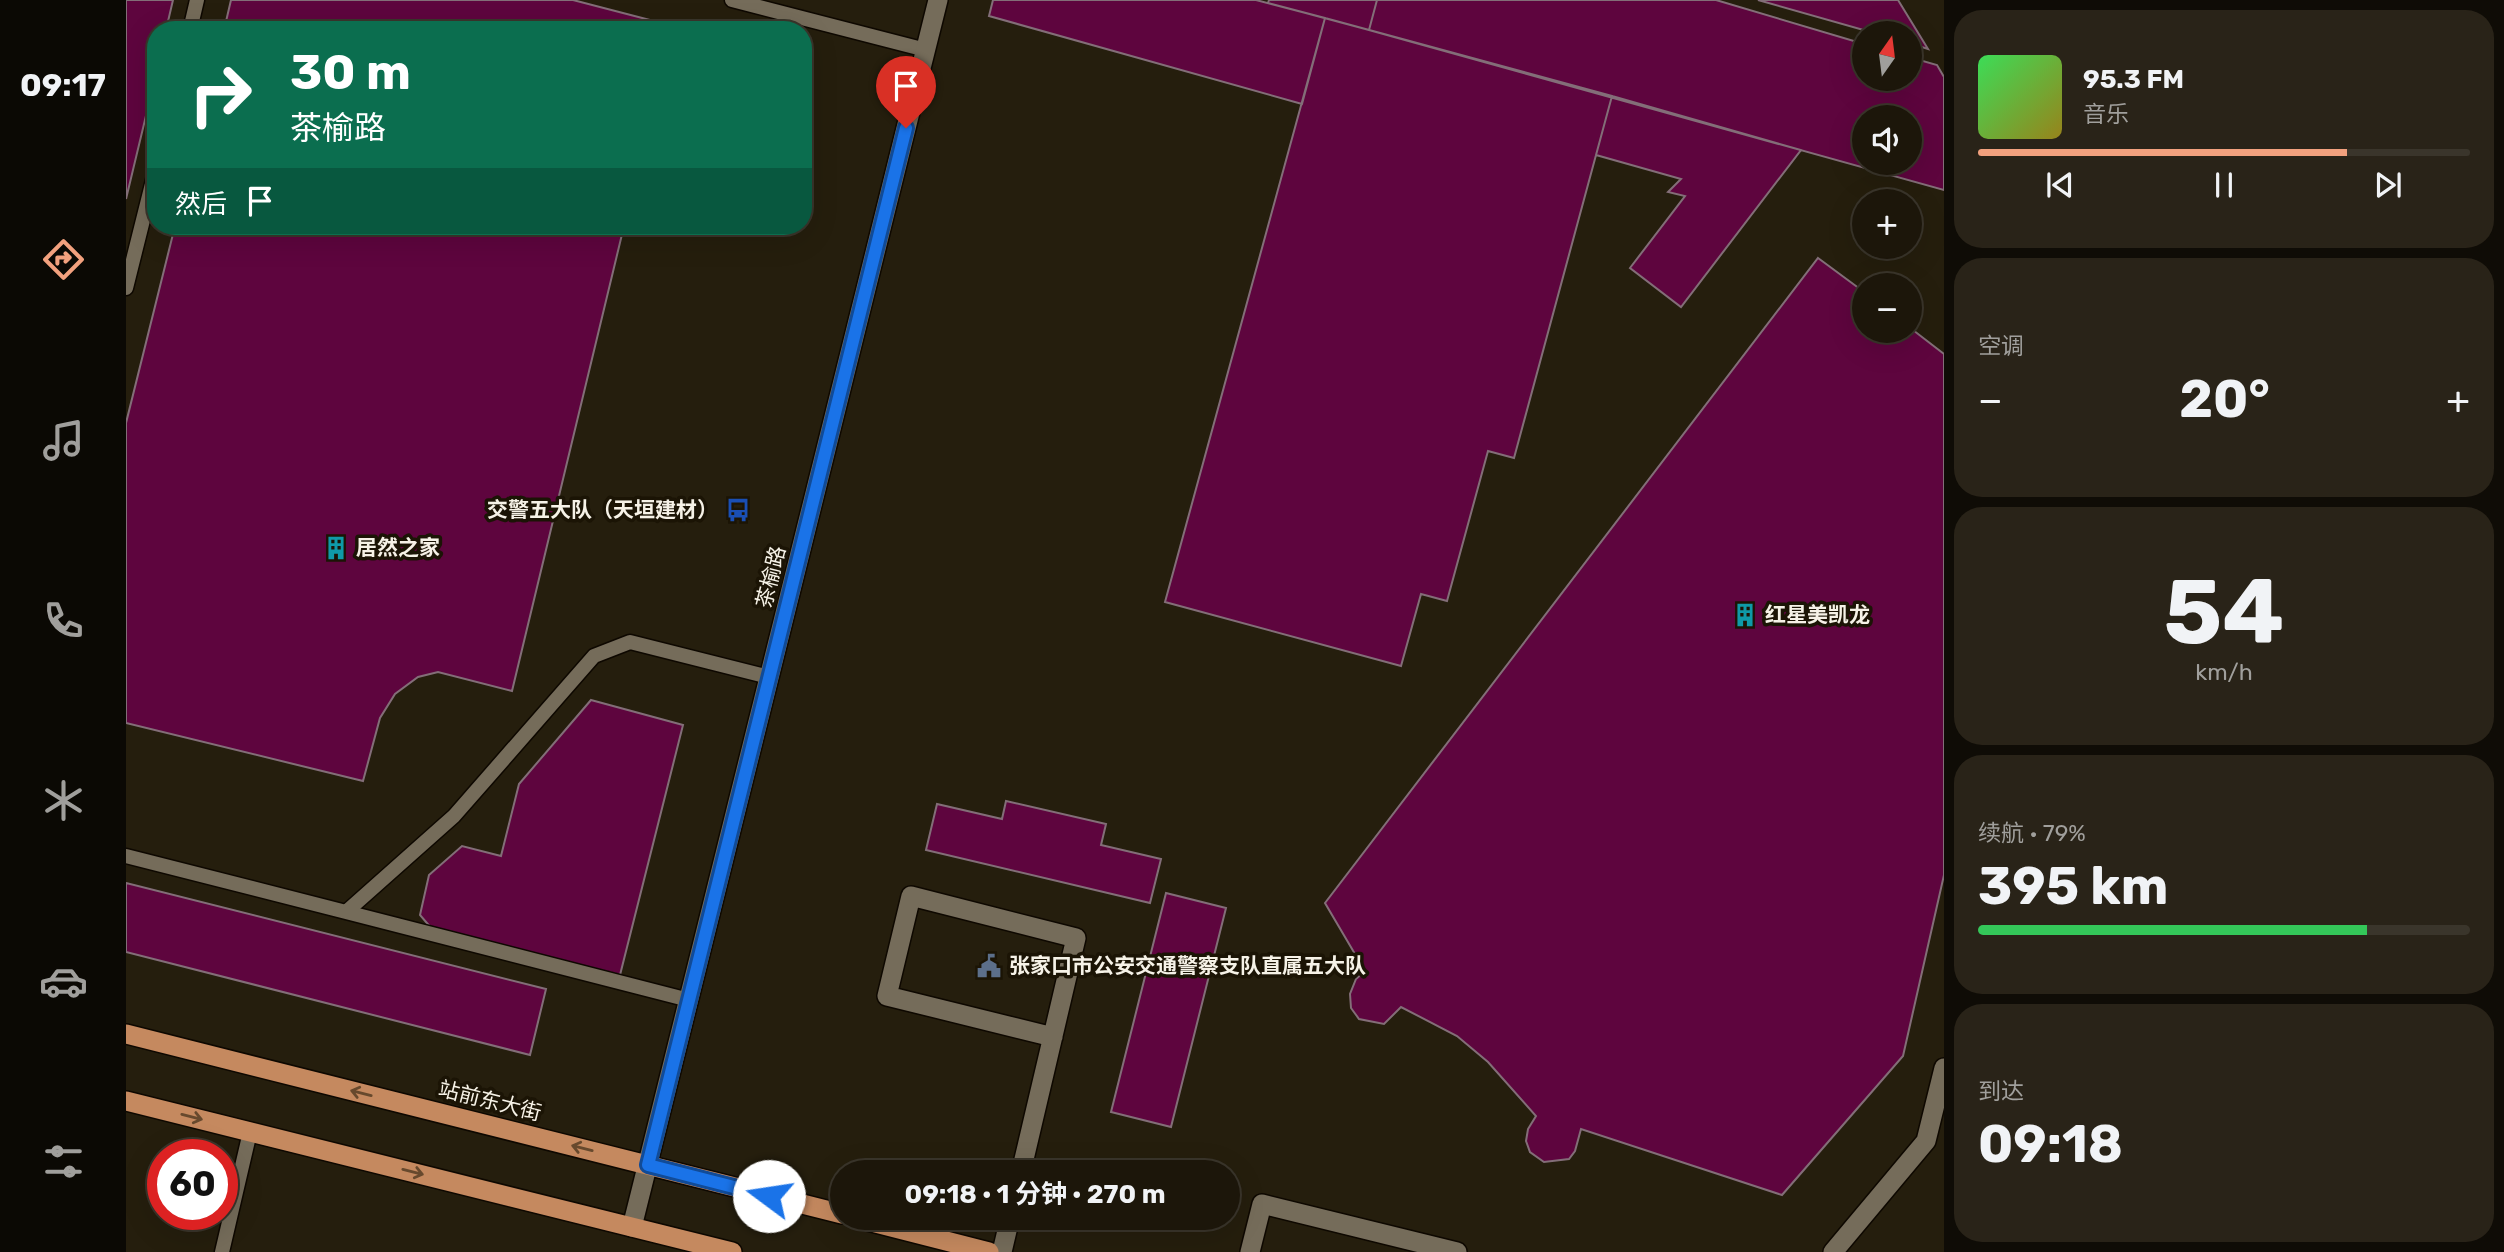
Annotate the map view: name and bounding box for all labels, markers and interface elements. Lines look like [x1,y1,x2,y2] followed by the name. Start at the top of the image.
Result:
[1852,21,1922,91] north arrow
[1852,21,1922,343] map controls
[290,43,411,101] text: 30 m
[175,49,266,140] icon: right
[876,56,936,128] pin
[2083,64,2184,95] text: 95.3 FM
[20,66,106,104] text: 09:17
[887,67,925,105] icon: arrive
[2083,100,2129,128] text: 音乐
[1852,105,1922,175] button: sound
[290,109,386,147] text: 茶榆路
[2041,166,2079,204] icon: previous
[2205,166,2243,204] icon: pause
[2369,166,2407,204] icon: next
[241,182,279,220] icon: arrive
[175,189,227,220] text: 然后
[1852,189,1922,259] button: +
[39,235,88,284] icon: directions
[1852,273,1922,343] button: −
[1978,332,2024,360] text: 空调
[2179,368,2270,430] text: 20°
[1978,377,2003,423] text: −
[2446,377,2470,423] text: +
[39,416,88,465] icon: music
[724,496,752,524] bus stop icon: 交警五大队（天垣建材）
[487,497,718,522] place label: 交警五大队（天垣建材）
[322,534,350,562] building icon: 居然之家
[356,535,440,560] place label: 居然之家
[751,543,790,610] street label: 茶榆路
[2164,558,2284,666] text: 54
[39,596,88,645] icon: phone
[1731,601,1759,629] building icon: 红星美凯龙
[1765,602,1870,627] place label: 红星美凯龙
[2195,658,2253,686] text: km/h
[39,776,88,825] icon: climate
[1978,819,2086,847] text: 续航 · 79%
[1978,855,2168,917] text: 395 km
[975,952,1003,980] public building icon: 张家口市公安交通警察支队直属五大队
[1009,953,1366,978] place label: 张家口市公安交通警察支队直属五大队
[39,957,88,1006] icon: car
[436,1076,544,1125] street label: 站前东大街
[1978,1077,2024,1105] text: 到达
[350,1086,373,1099] one-way arrow
[180,1111,203,1124] one-way arrow
[1978,1113,2123,1175] text: 09:18
[39,1137,88,1186] icon: filters
[147,1139,238,1230] speed limit sign: 60
[571,1141,594,1154] one-way arrow
[732,1159,806,1233] position arrow
[401,1166,424,1179] one-way arrow
[904,1179,1166,1210] text: 09:18 · 1 分钟 · 270 m

